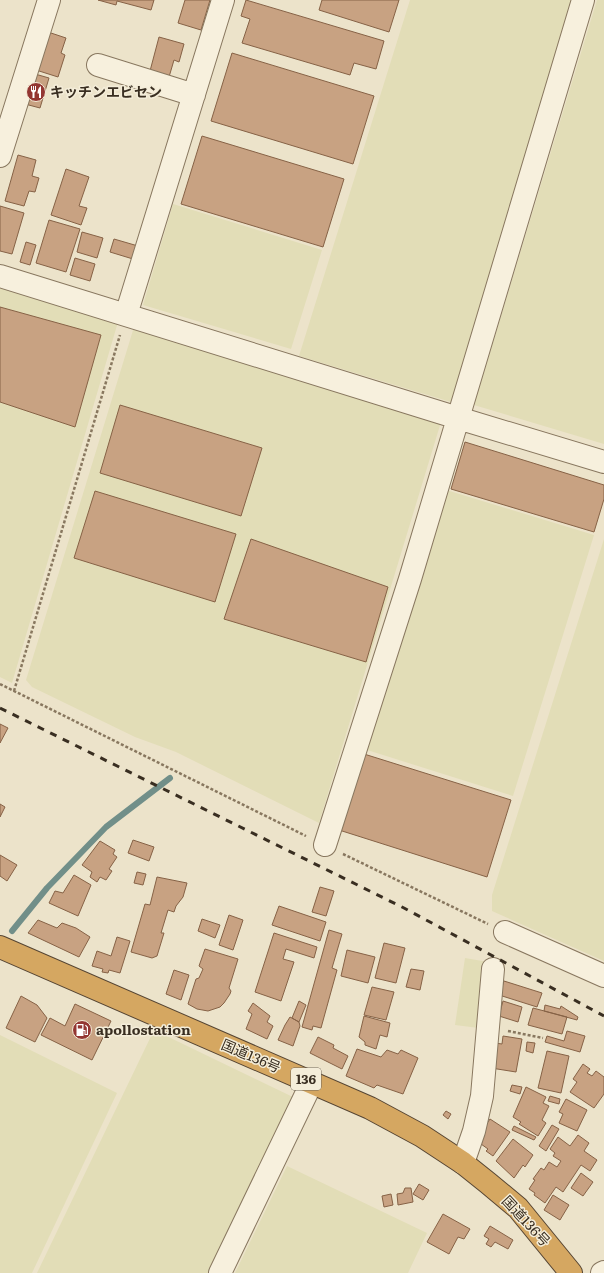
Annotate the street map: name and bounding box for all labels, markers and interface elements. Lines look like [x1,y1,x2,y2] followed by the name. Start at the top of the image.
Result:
[25,81,47,103] restaurant icon: キッチンエビセン
[50,81,162,101] place label: キッチンエビセン
[71,1019,93,1041] fuel station icon: apollostation
[96,1019,191,1039] place label: apollostation
[219,1034,284,1077] street label: 国道136号
[291,1068,321,1090] road number: 136
[498,1191,555,1250] street label: 国道136号

